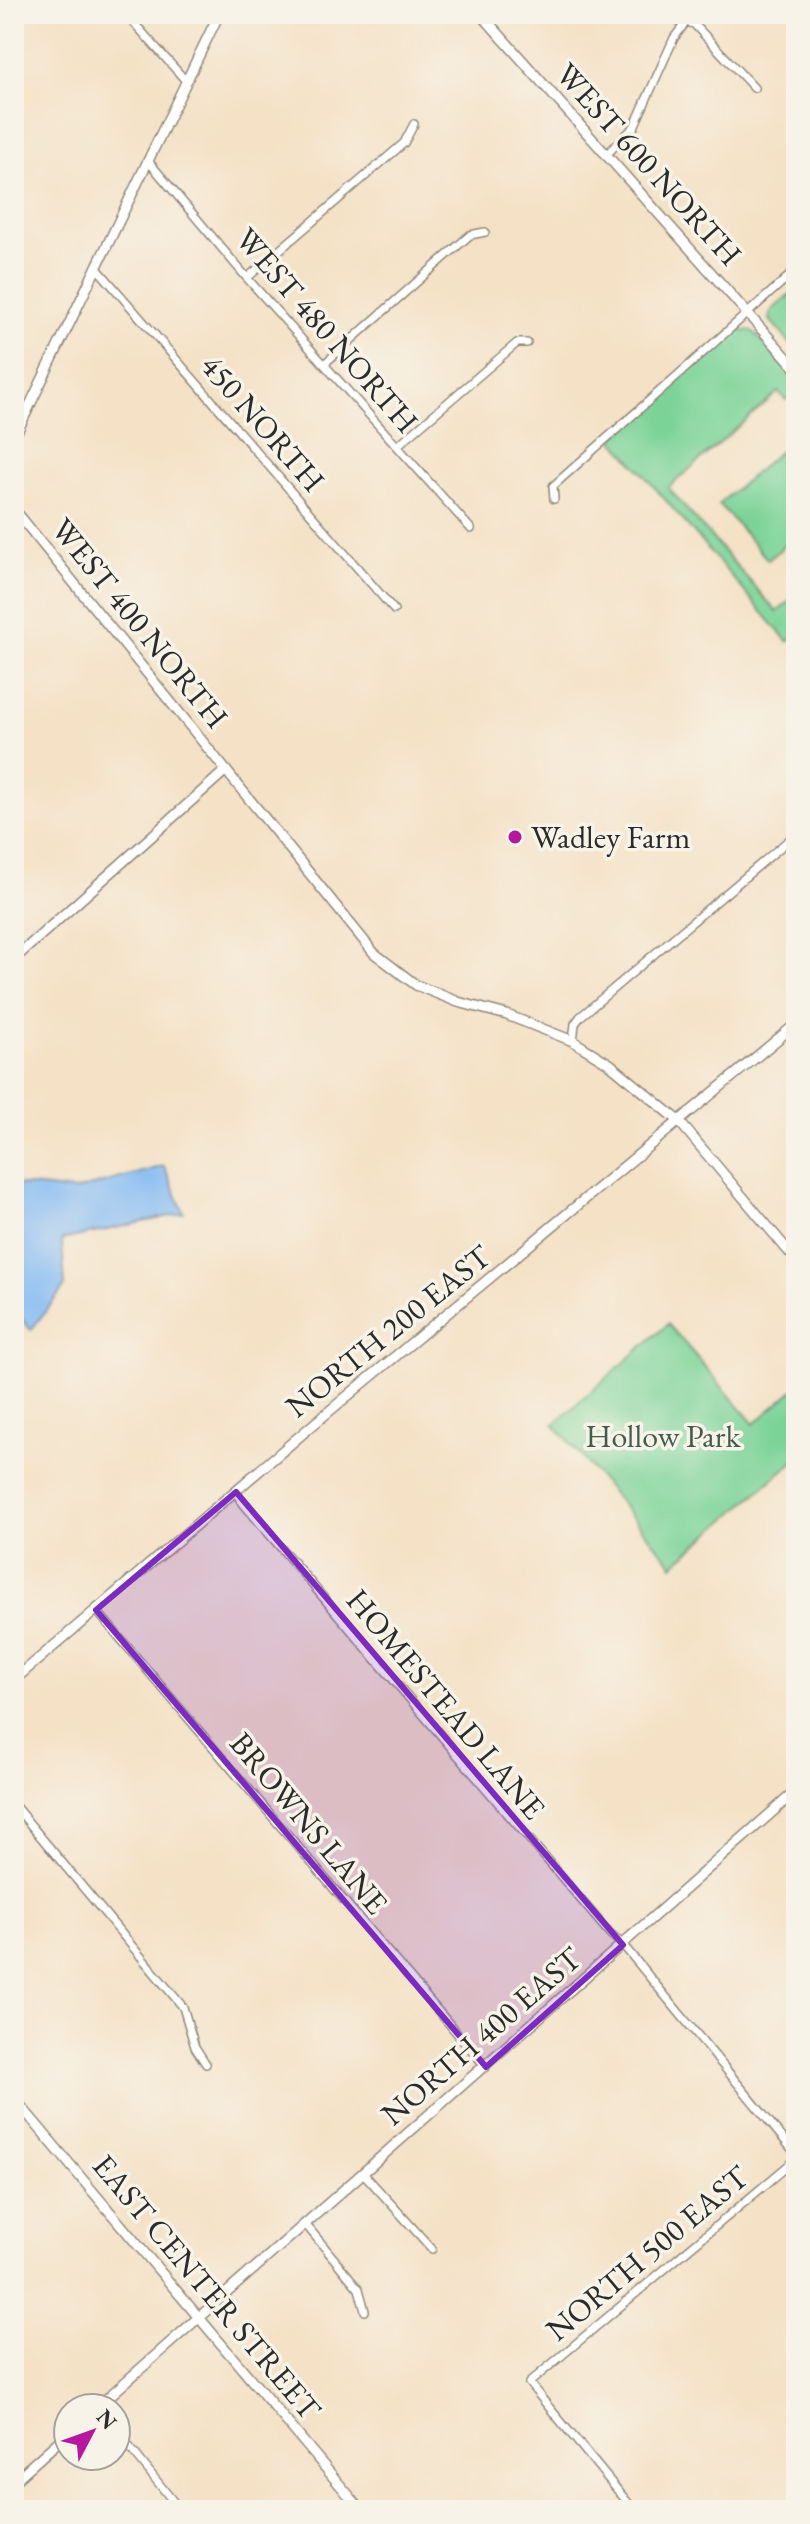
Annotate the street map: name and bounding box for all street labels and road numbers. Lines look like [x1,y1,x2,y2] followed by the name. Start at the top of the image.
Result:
[547,54,751,274] street label: WEST 600 NORTH
[226,218,428,442] street label: WEST 480 NORTH
[192,345,334,501] street label: 450 NORTH
[42,509,238,737] street label: WEST 400 NORTH
[277,1235,500,1427] street label: NORTH 200 EAST
[337,1580,555,1828] street label: HOMESTEAD LANE
[221,1723,397,1923] street label: BROWNS LANE
[372,1937,590,2135] street label: NORTH 400 EAST
[85,2147,329,2427] street label: EAST CENTER STREET
[537,2156,757,2350] street label: NORTH 500 EAST

